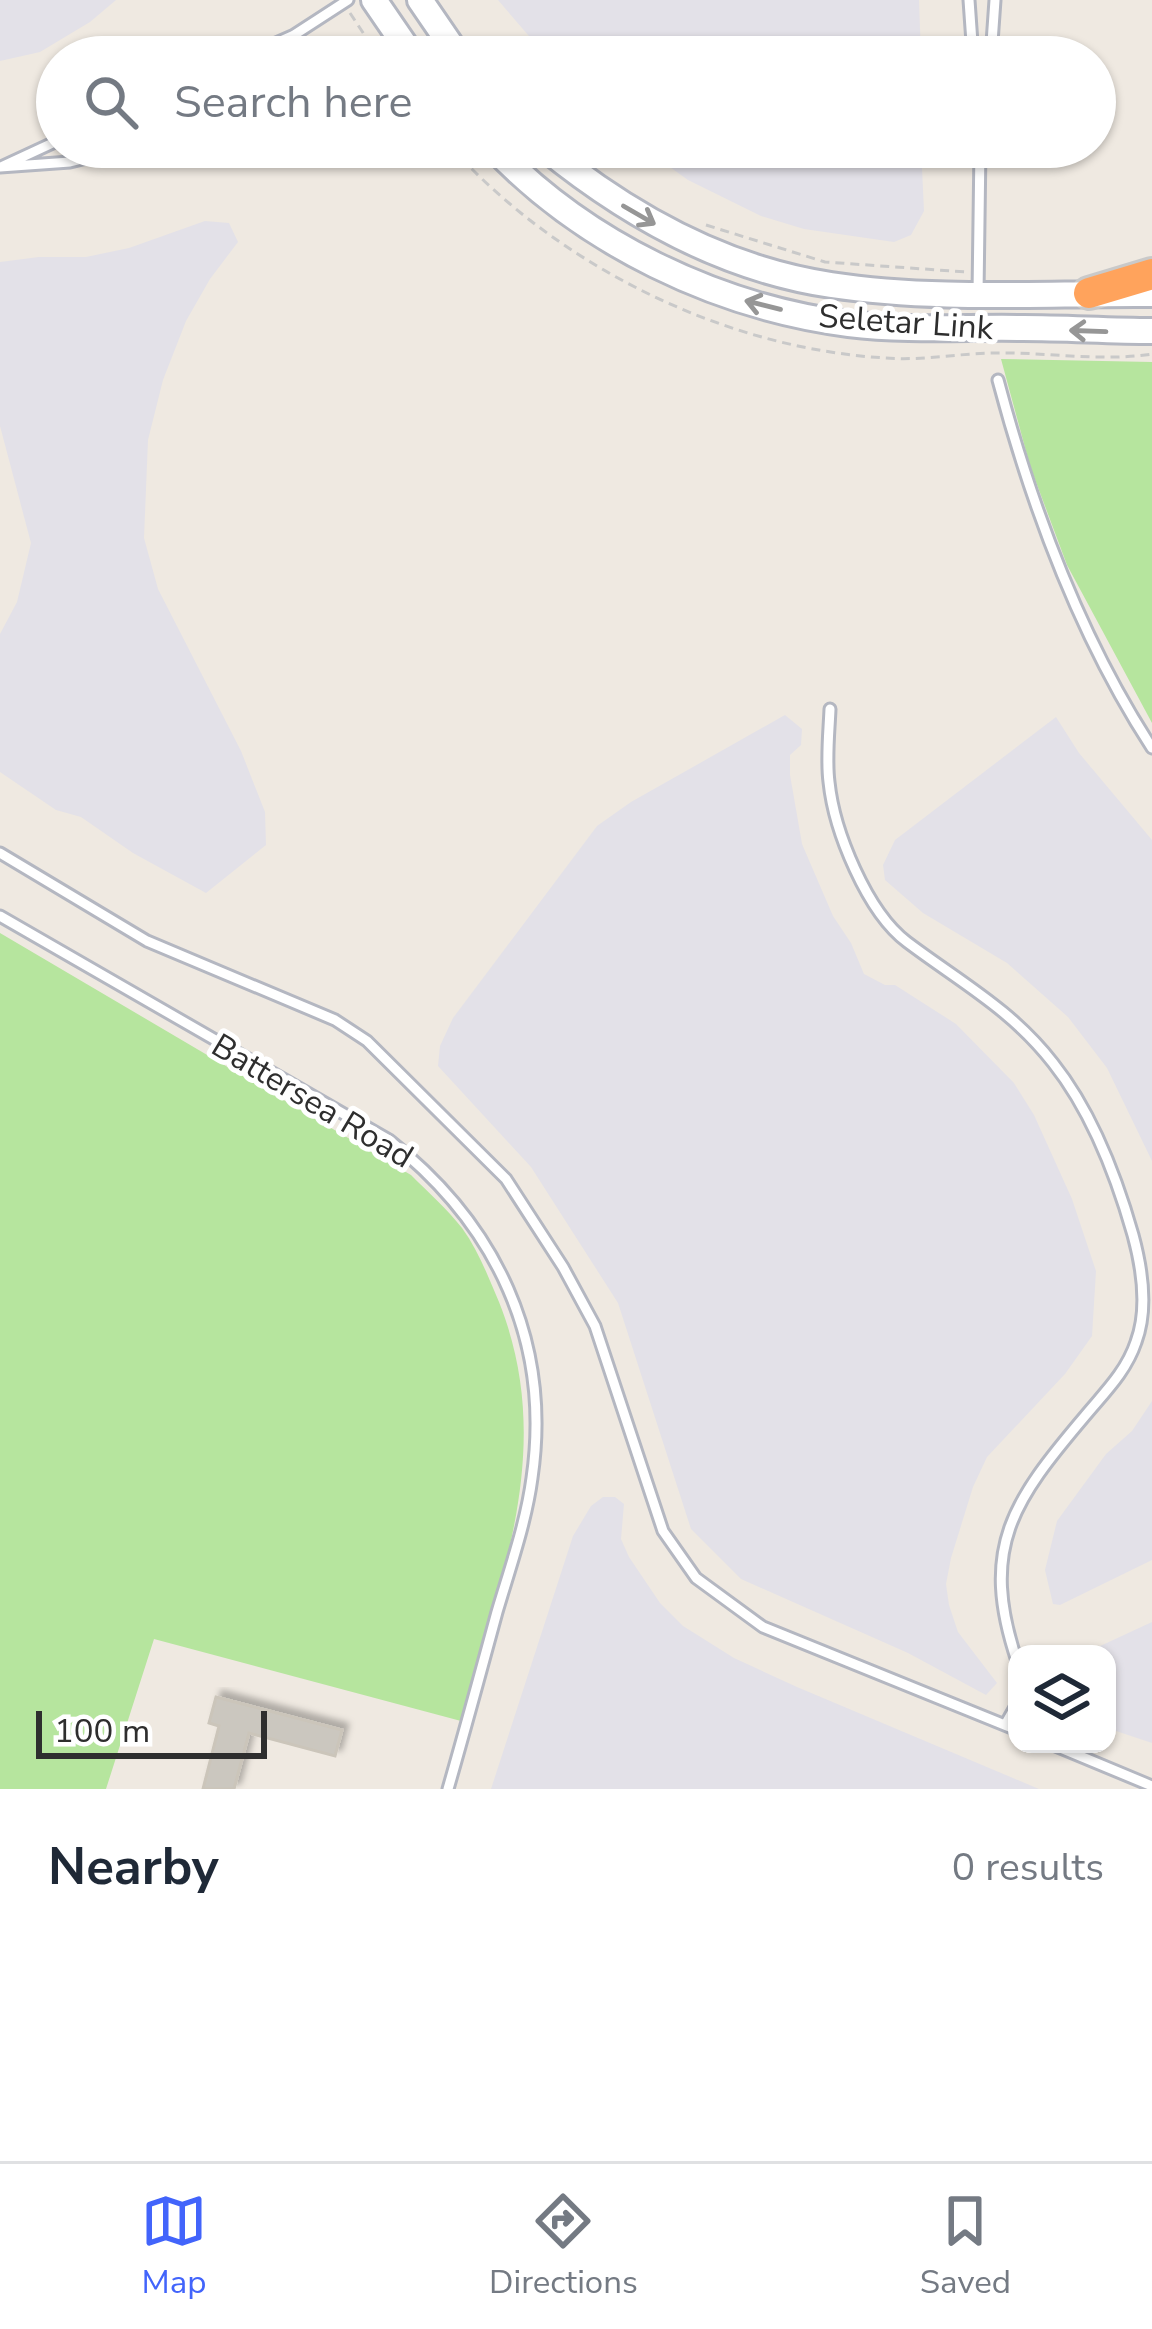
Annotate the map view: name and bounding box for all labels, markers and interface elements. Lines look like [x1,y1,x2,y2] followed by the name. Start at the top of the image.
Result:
[36,36,1116,168] search box
[78,69,144,135] icon: search
[174,72,413,133] text: Search here
[621,203,656,227] one-way arrow
[744,293,782,315] one-way arrow
[817,294,995,351] street label: Seletar Link
[1069,319,1108,342] one-way arrow
[203,1023,421,1179] street label: Battersea Road
[1008,1645,1116,1753] map controls
[1008,1645,1116,1753] button: layers
[36,1705,267,1758] scale bar
[54,1709,150,1754] text: 100 m
[48,1832,219,1902] text: Nearby
[952,1841,1104,1894] text: 0 results
[141,2188,207,2305] tab: Map
[489,2188,638,2305] tab: Directions
[920,2188,1011,2305] tab: Saved

